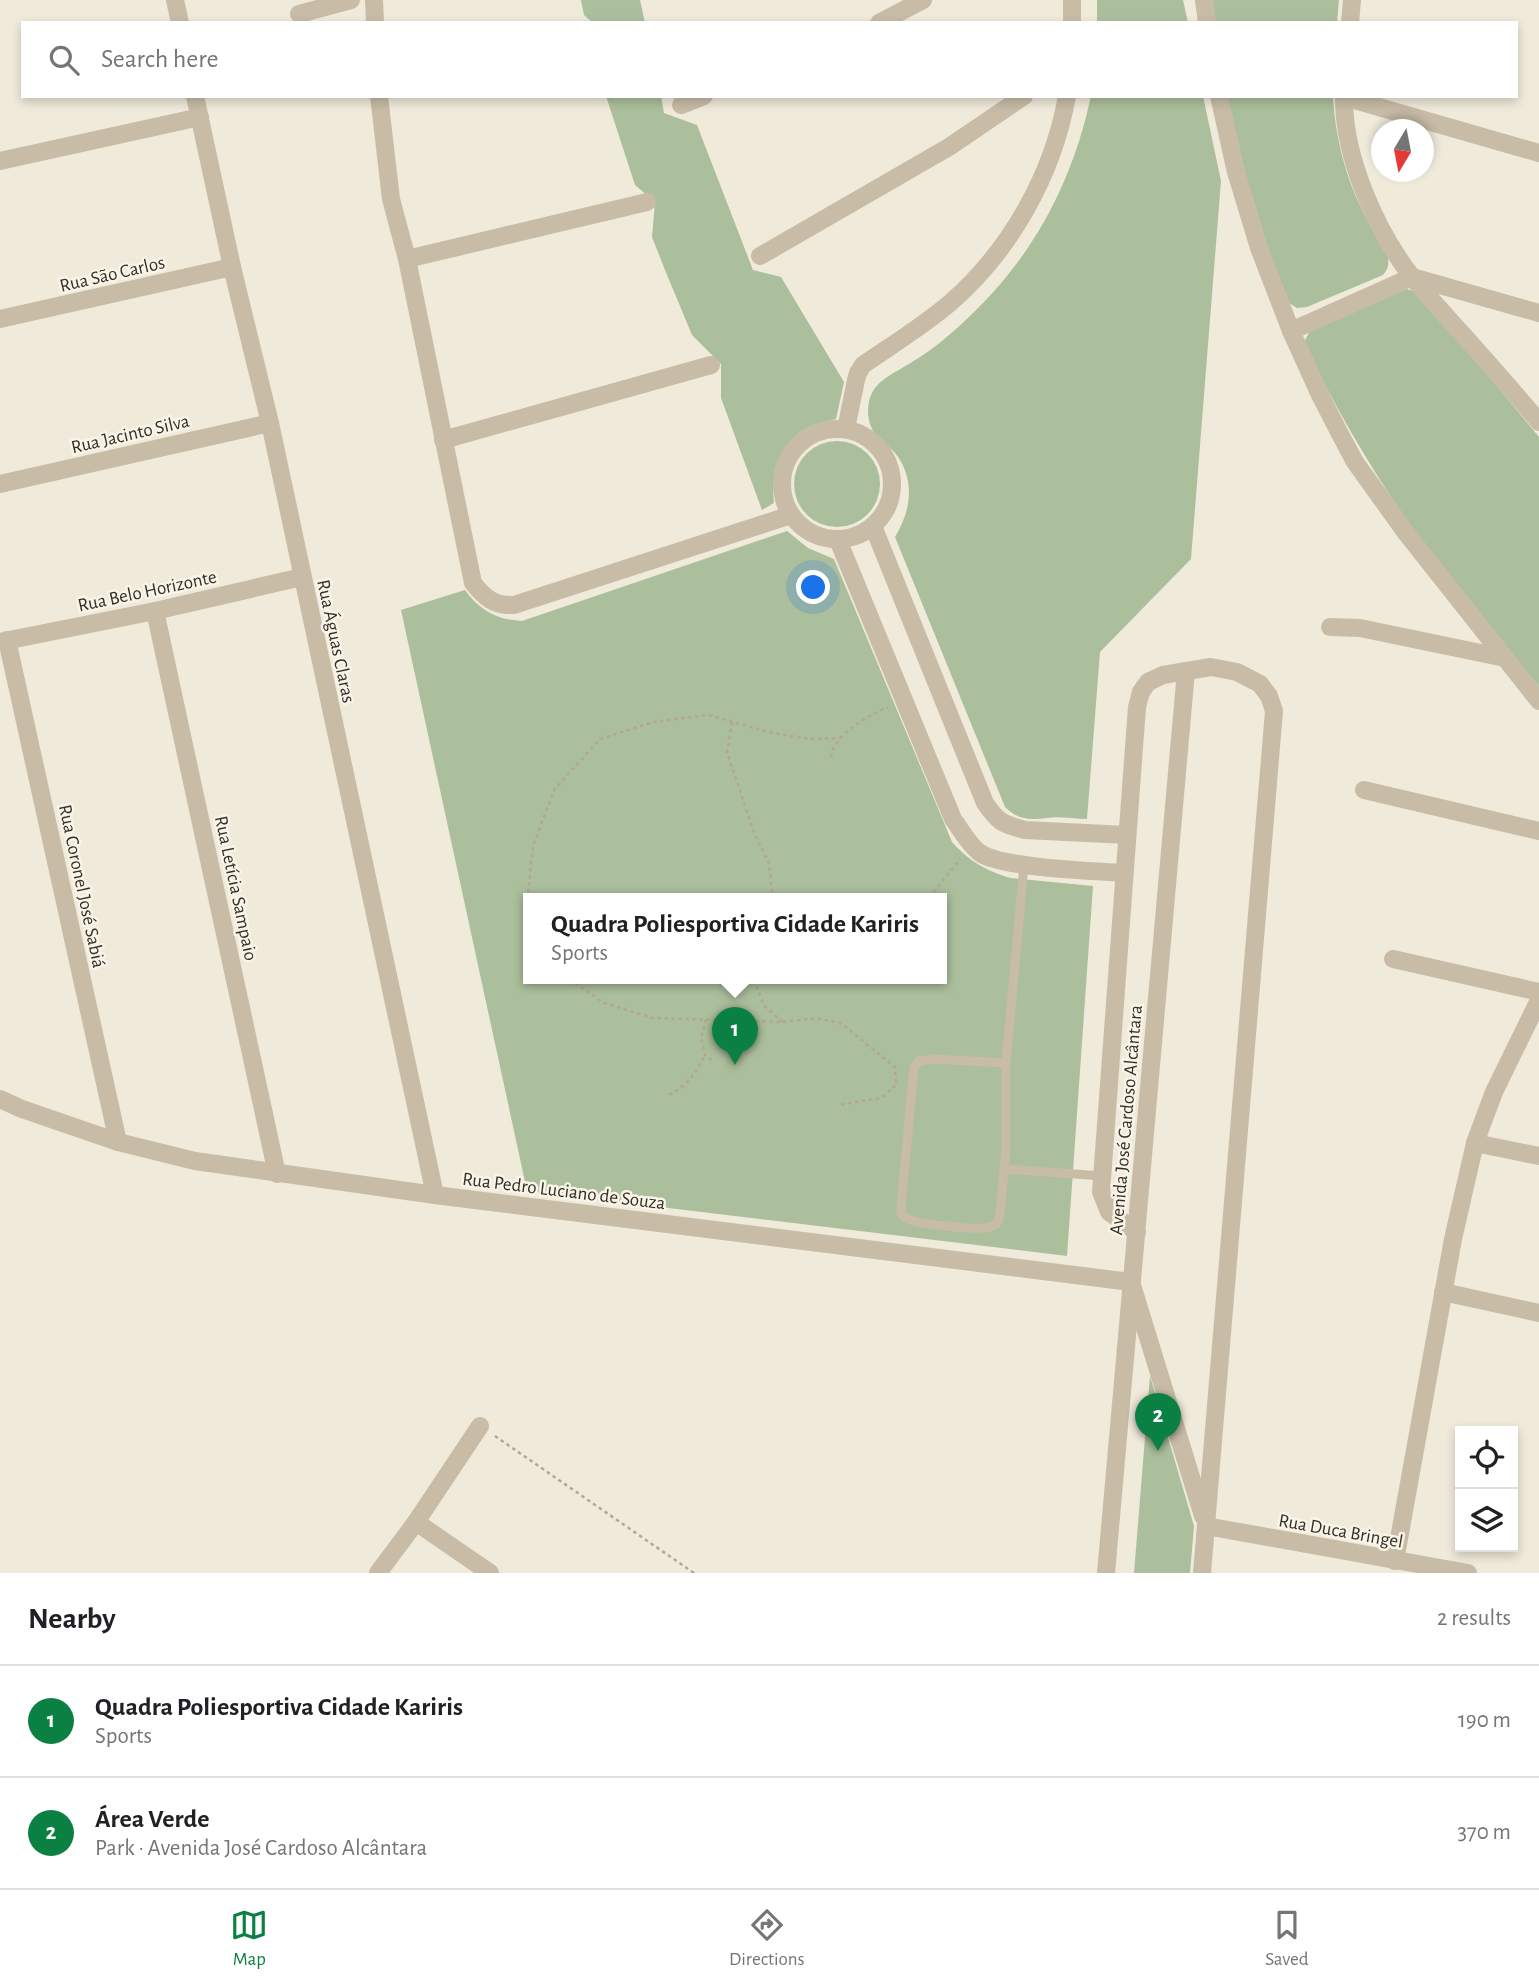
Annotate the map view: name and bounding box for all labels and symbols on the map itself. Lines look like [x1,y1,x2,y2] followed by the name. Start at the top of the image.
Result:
[1371,119,1434,182] north arrow
[58,253,167,296] street label: Rua São Carlos
[69,412,192,457] street label: Rua Jacinto Silva
[76,567,218,615] street label: Rua Belo Horizonte
[796,570,830,604] your location
[313,578,360,705] street label: Rua Águas Claras
[55,803,108,970] street label: Rua Coronel José Sabiá
[211,814,260,962] street label: Rua Letícia Sampaio
[1107,1004,1146,1236] street label: Avenida José Cardoso Alcântara
[712,1007,758,1065] pin: 1
[461,1170,667,1213] street label: Rua Pedro Luciano de Souza
[1135,1393,1181,1451] pin: 2
[1277,1511,1404,1552] street label: Rua Duca Bringel

